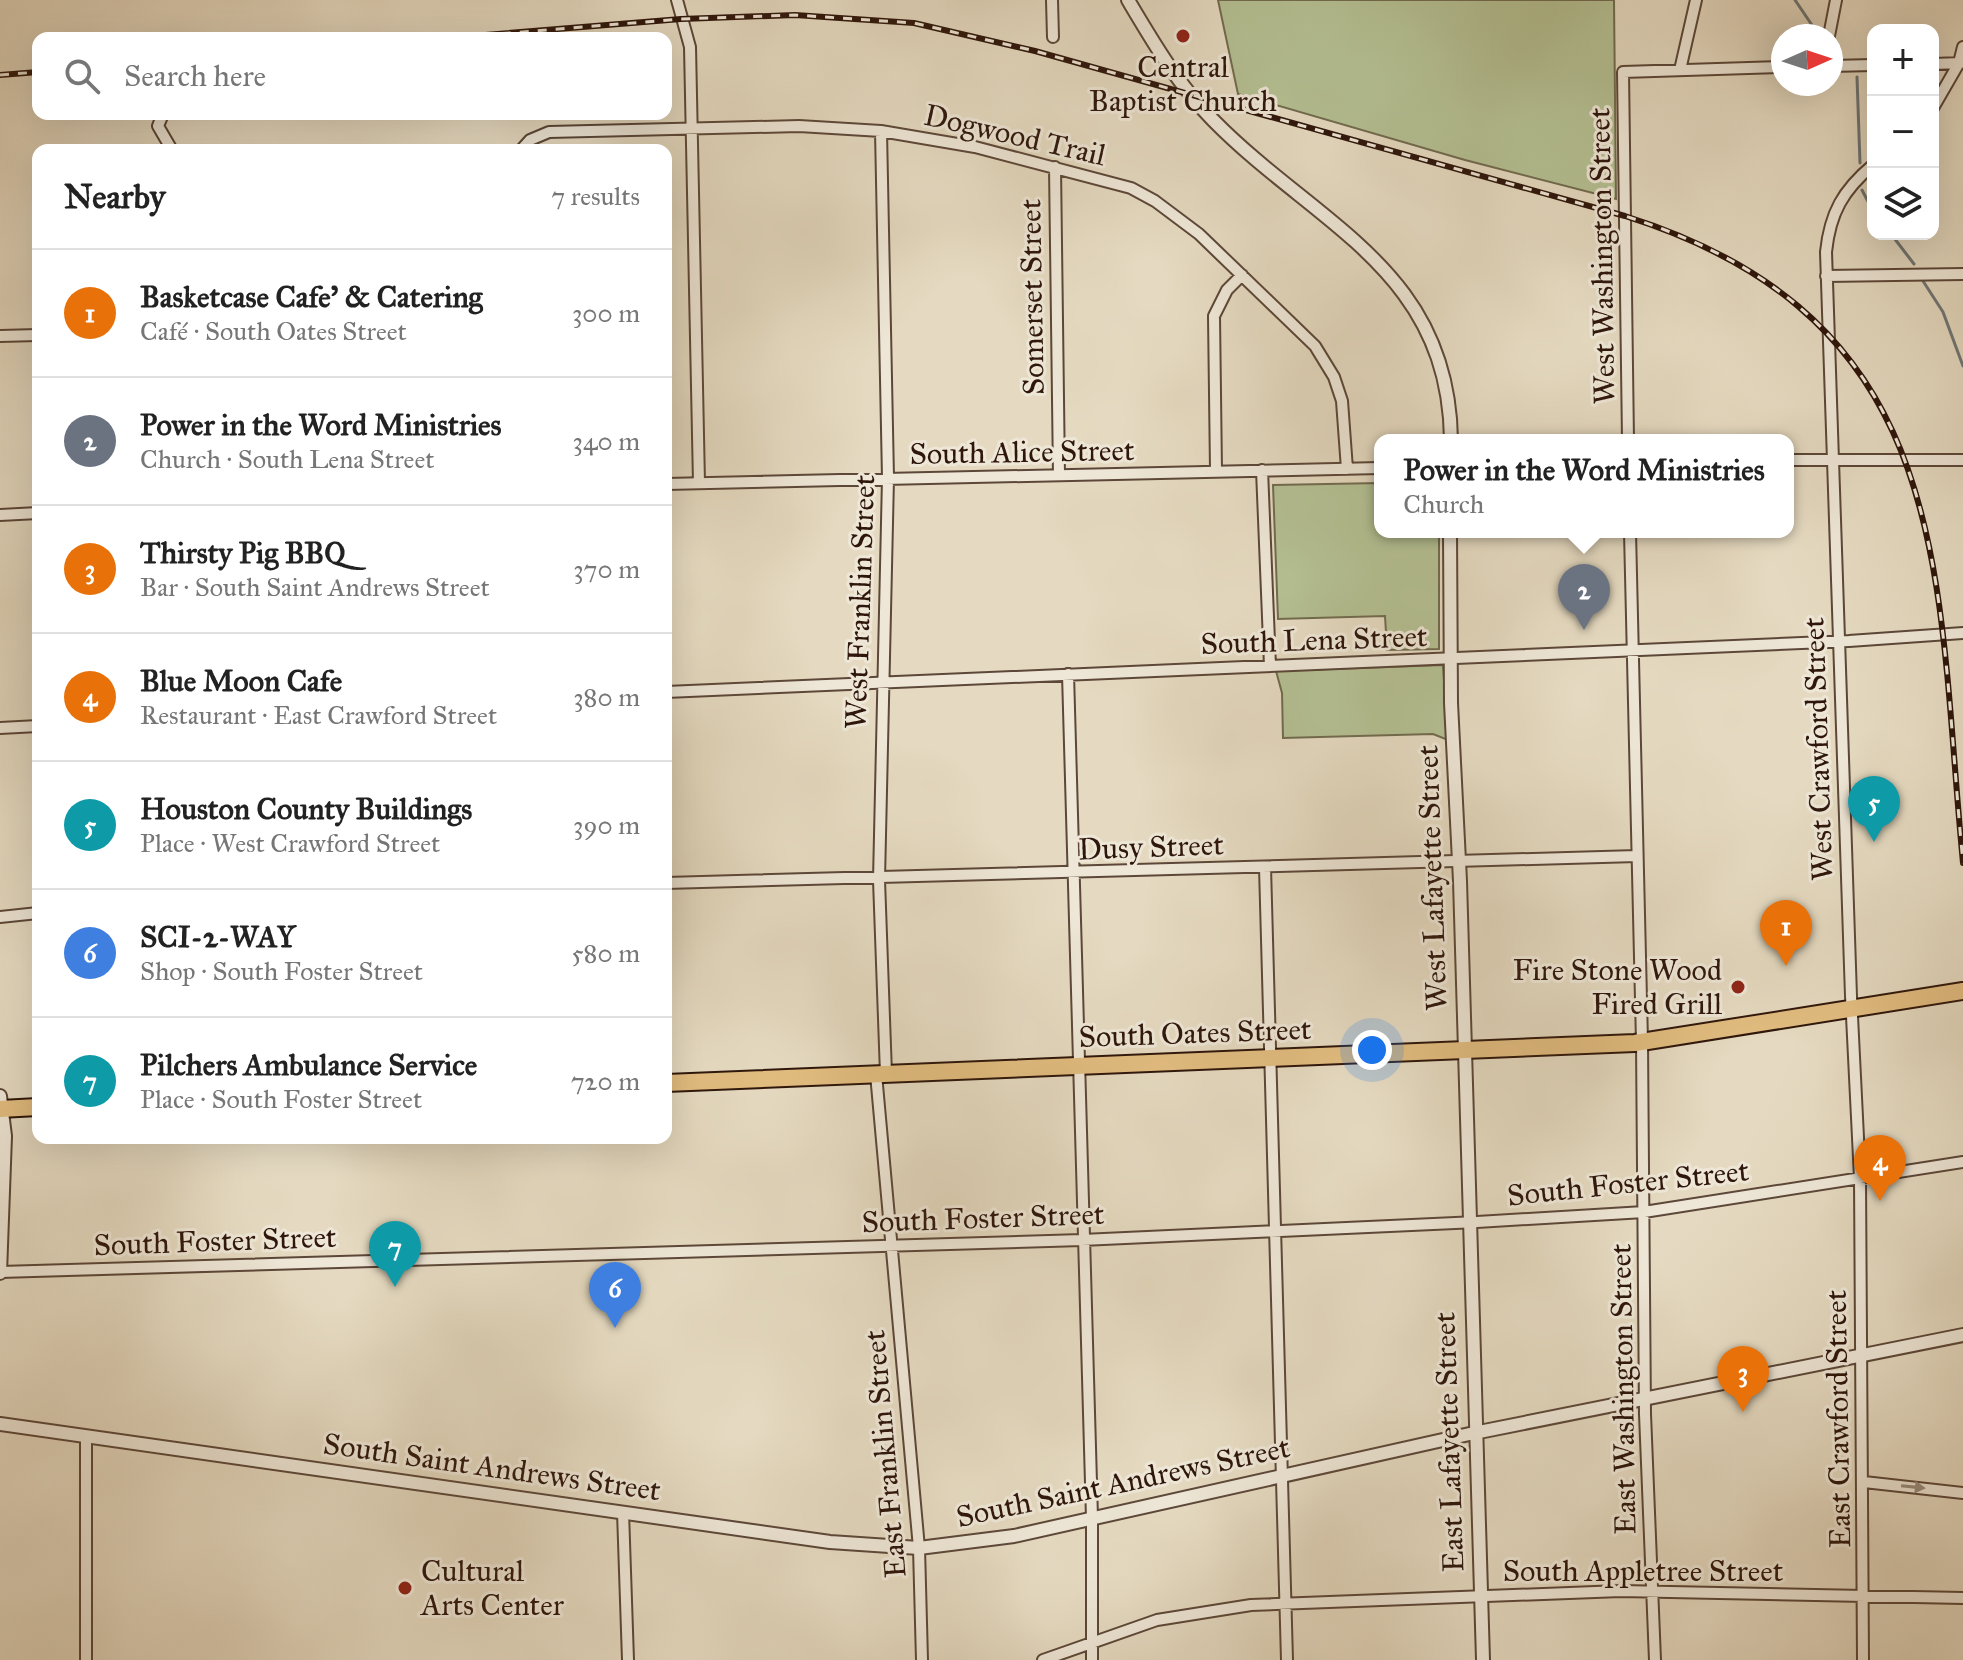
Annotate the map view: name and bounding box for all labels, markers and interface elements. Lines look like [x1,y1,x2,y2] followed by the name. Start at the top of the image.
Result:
[1771,24,1843,96] north arrow
[1867,24,1939,240] map controls
[1867,24,1939,96] button: +
[1174,27,1192,45] marker: Central Baptist Church
[32,32,672,120] search box
[1089,49,1277,119] place label: Central Baptist Church
[60,54,104,98] icon: search
[124,58,266,94] text: Search here
[1867,96,1939,168] button: −
[921,97,1110,174] street label: Dogwood Trail
[1581,107,1623,405] street label: West Washington Street
[1867,168,1939,240] button: layers
[64,176,166,217] text: Nearby
[551,180,640,212] text: 7 results
[1012,198,1052,396] street label: Somerset Street
[140,279,483,315] text: Basketcase Cafe' & Catering
[85,297,95,329] text: 1
[572,297,640,329] text: 300 m
[140,315,407,347] text: Café · South Oates Street
[140,407,502,443] text: Power in the Word Ministries
[84,425,96,457] text: 2
[573,425,640,457] text: 340 m
[909,432,1135,472] street label: South Alice Street
[1374,434,1794,538] popup
[140,443,434,475] text: Church · South Lena Street
[1403,452,1765,488] text: Power in the Word Ministries
[838,474,882,730] street label: West Franklin Street
[1403,488,1484,520] text: Church
[140,535,345,571] text: Thirsty Pig BBQ
[85,553,95,585] text: 3
[573,553,640,585] text: 370 m
[1558,564,1610,630] pin: 2
[140,571,490,603] text: Bar · South Saint Andrews Street
[1795,616,1841,882] street label: West Crawford Street
[1200,618,1428,662] street label: South Lena Street
[140,663,342,699] text: Blue Moon Cafe
[83,681,97,713] text: 4
[573,681,640,713] text: 380 m
[140,699,497,731] text: Restaurant · East Crawford Street
[1409,744,1455,1012] street label: West Lafayette Street
[1848,776,1900,842] pin: 5
[140,791,472,827] text: Houston County Buildings
[84,809,96,841] text: 5
[573,809,640,841] text: 390 m
[1078,826,1225,868] street label: Dusy Street
[140,827,440,859] text: Place · West Crawford Street
[1760,900,1812,966] pin: 1
[140,919,296,955] text: SCI-2-WAY
[83,937,97,969] text: 6
[572,937,640,969] text: 580 m
[1513,952,1723,1022] place label: Fire Stone Wood Fired Grill
[140,955,423,987] text: Shop · South Foster Street
[1729,978,1747,996] marker: Fire Stone Wood Fired Grill
[1078,1011,1312,1055] street label: South Oates Street
[1352,1030,1392,1070] your location
[140,1047,477,1083] text: Pilchers Ambulance Service
[83,1065,97,1097] text: 7
[571,1065,640,1097] text: 720 m
[140,1083,422,1115] text: Place · South Foster Street
[1854,1135,1906,1201] pin: 4
[1505,1152,1751,1214] street label: South Foster Street
[861,1196,1105,1240] street label: South Foster Street
[93,1219,337,1263] street label: South Foster Street
[369,1221,421,1287] pin: 7
[1602,1243,1644,1535] street label: East Washington Street
[589,1262,641,1328] pin: 6
[1818,1289,1858,1548] street label: East Crawford Street
[1426,1311,1472,1573] street label: East Lafayette Street
[856,1328,914,1579] street label: East Franklin Street
[1717,1346,1769,1412] pin: 3
[321,1425,663,1509] street label: South Saint Andrews Street
[953,1429,1294,1535] street label: South Saint Andrews Street
[1901,1481,1926,1494] one-way arrow
[419,1553,565,1623] place label: Cultural Arts Center
[1503,1553,1784,1589] street label: South Appletree Street
[396,1579,414,1597] marker: Cultural Arts Center

